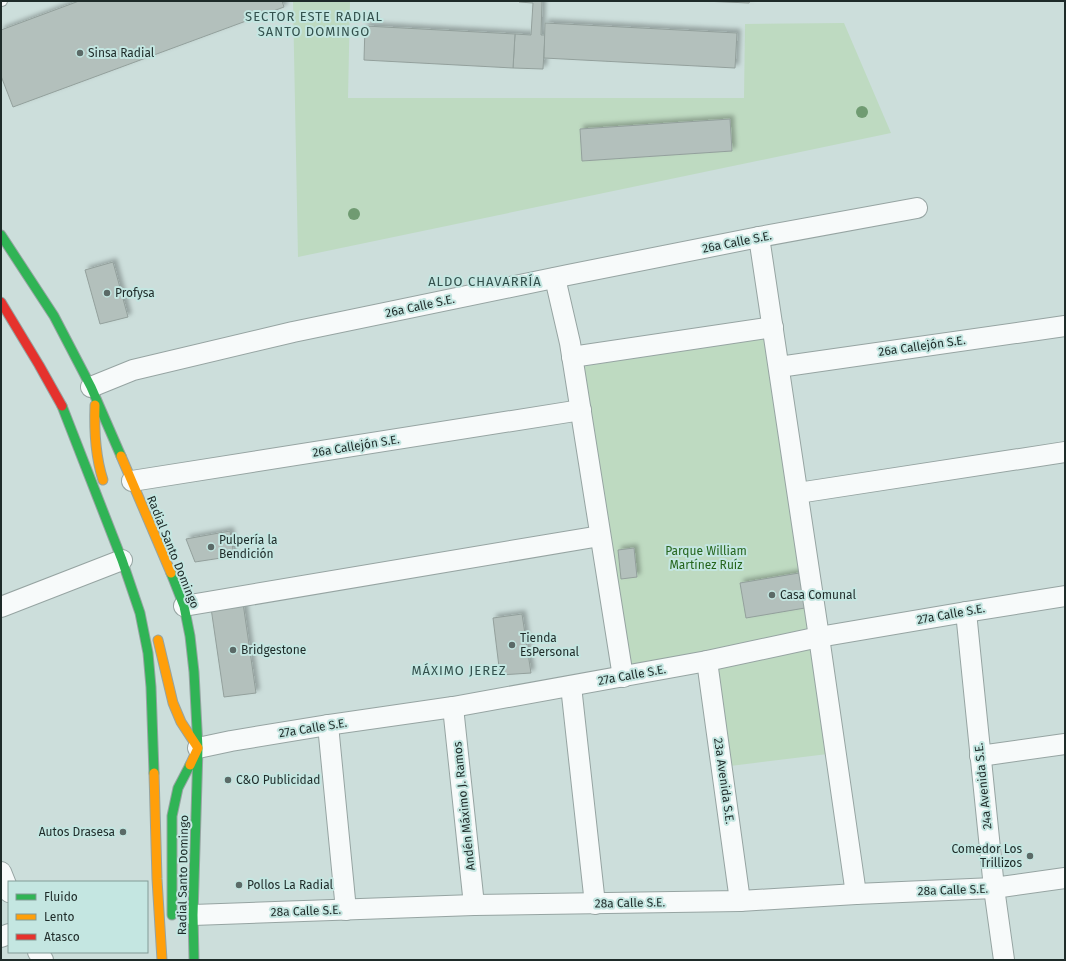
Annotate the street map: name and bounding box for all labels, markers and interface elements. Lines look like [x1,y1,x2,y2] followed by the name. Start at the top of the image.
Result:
[245,9,383,39] district label: SECTOR ESTE RADIAL SANTO DOMINGO
[88,46,155,60] place label: Sinsa Radial
[75,48,85,58] marker: Sinsa Radial
[701,228,773,256] street label: 26a Calle S.E.
[428,274,542,289] district label: ALDO CHAVARRÍA
[115,286,155,300] place label: Profysa
[102,288,112,298] marker: Profysa
[384,292,456,320] street label: 26a Calle S.E.
[878,333,967,359] street label: 26a Callejón S.E.
[312,432,401,460] street label: 26a Callejón S.E.
[144,494,202,610] street label: Radial Santo Domingo
[219,533,278,561] place label: Pulpería la Bendición
[206,542,216,552] marker: Pulpería la Bendición
[665,544,747,572] park label: Parque William Martínez Ruíz
[780,588,856,602] place label: Casa Comunal
[767,590,777,600] marker: Casa Comunal
[916,601,986,627] street label: 27a Calle S.E.
[520,631,580,659] place label: Tienda EsPersonal
[507,640,517,650] marker: Tienda EsPersonal
[241,643,306,657] place label: Bridgestone
[228,645,238,655] marker: Bridgestone
[597,662,667,688] street label: 27a Calle S.E.
[411,663,507,678] district label: MÁXIMO JEREZ
[278,716,348,740] street label: 27a Calle S.E.
[711,737,737,825] street label: 23a Avenida S.E.
[450,740,478,871] street label: Andén Máximo J. Ramos
[971,742,995,830] street label: 24a Avenida S.E.
[236,773,320,787] place label: C&O Publicidad
[223,775,233,785] marker: C&O Publicidad
[175,815,191,935] street label: Radial Santo Domingo
[39,825,115,839] place label: Autos Drasesa
[118,827,128,837] marker: Autos Drasesa
[951,842,1022,870] place label: Comedor Los Trillizos
[1025,851,1035,861] marker: Comedor Los Trillizos
[247,878,334,892] place label: Pollos La Radial
[234,880,244,890] marker: Pollos La Radial
[8,881,148,953] legend
[917,882,989,898] street label: 28a Calle S.E.
[44,890,78,904] text: Fluido
[595,895,666,911] street label: 28a Calle S.E.
[270,903,342,919] street label: 28a Calle S.E.
[44,910,74,924] text: Lento
[44,930,80,944] text: Atasco

